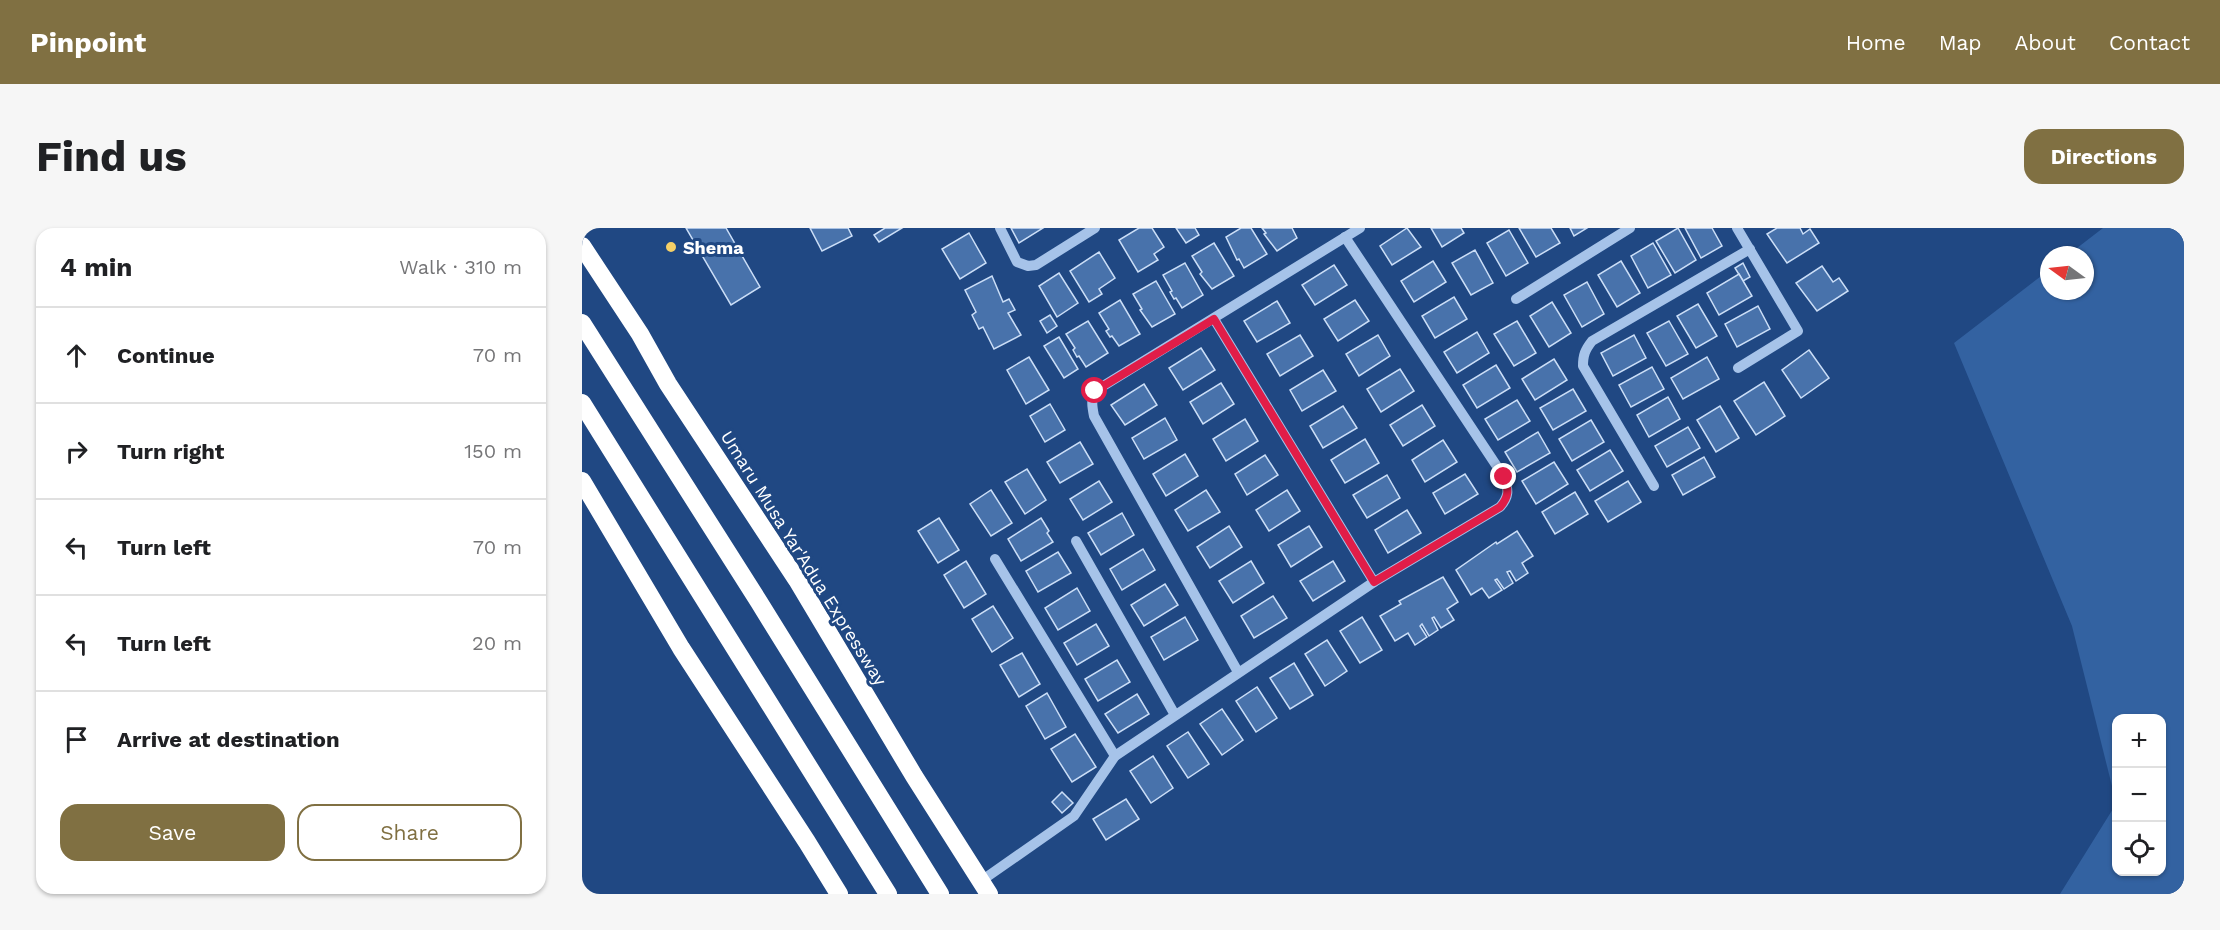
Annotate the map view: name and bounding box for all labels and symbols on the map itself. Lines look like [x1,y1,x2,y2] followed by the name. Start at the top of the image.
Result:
[683,237,744,258] place label: Shema
[664,240,678,254] marker: Shema
[2040,246,2094,300] north arrow
[1081,377,1107,403] route start
[717,427,892,690] street label: Umaru Musa Yar'Adua Expressway
[1490,463,1516,489] route end

